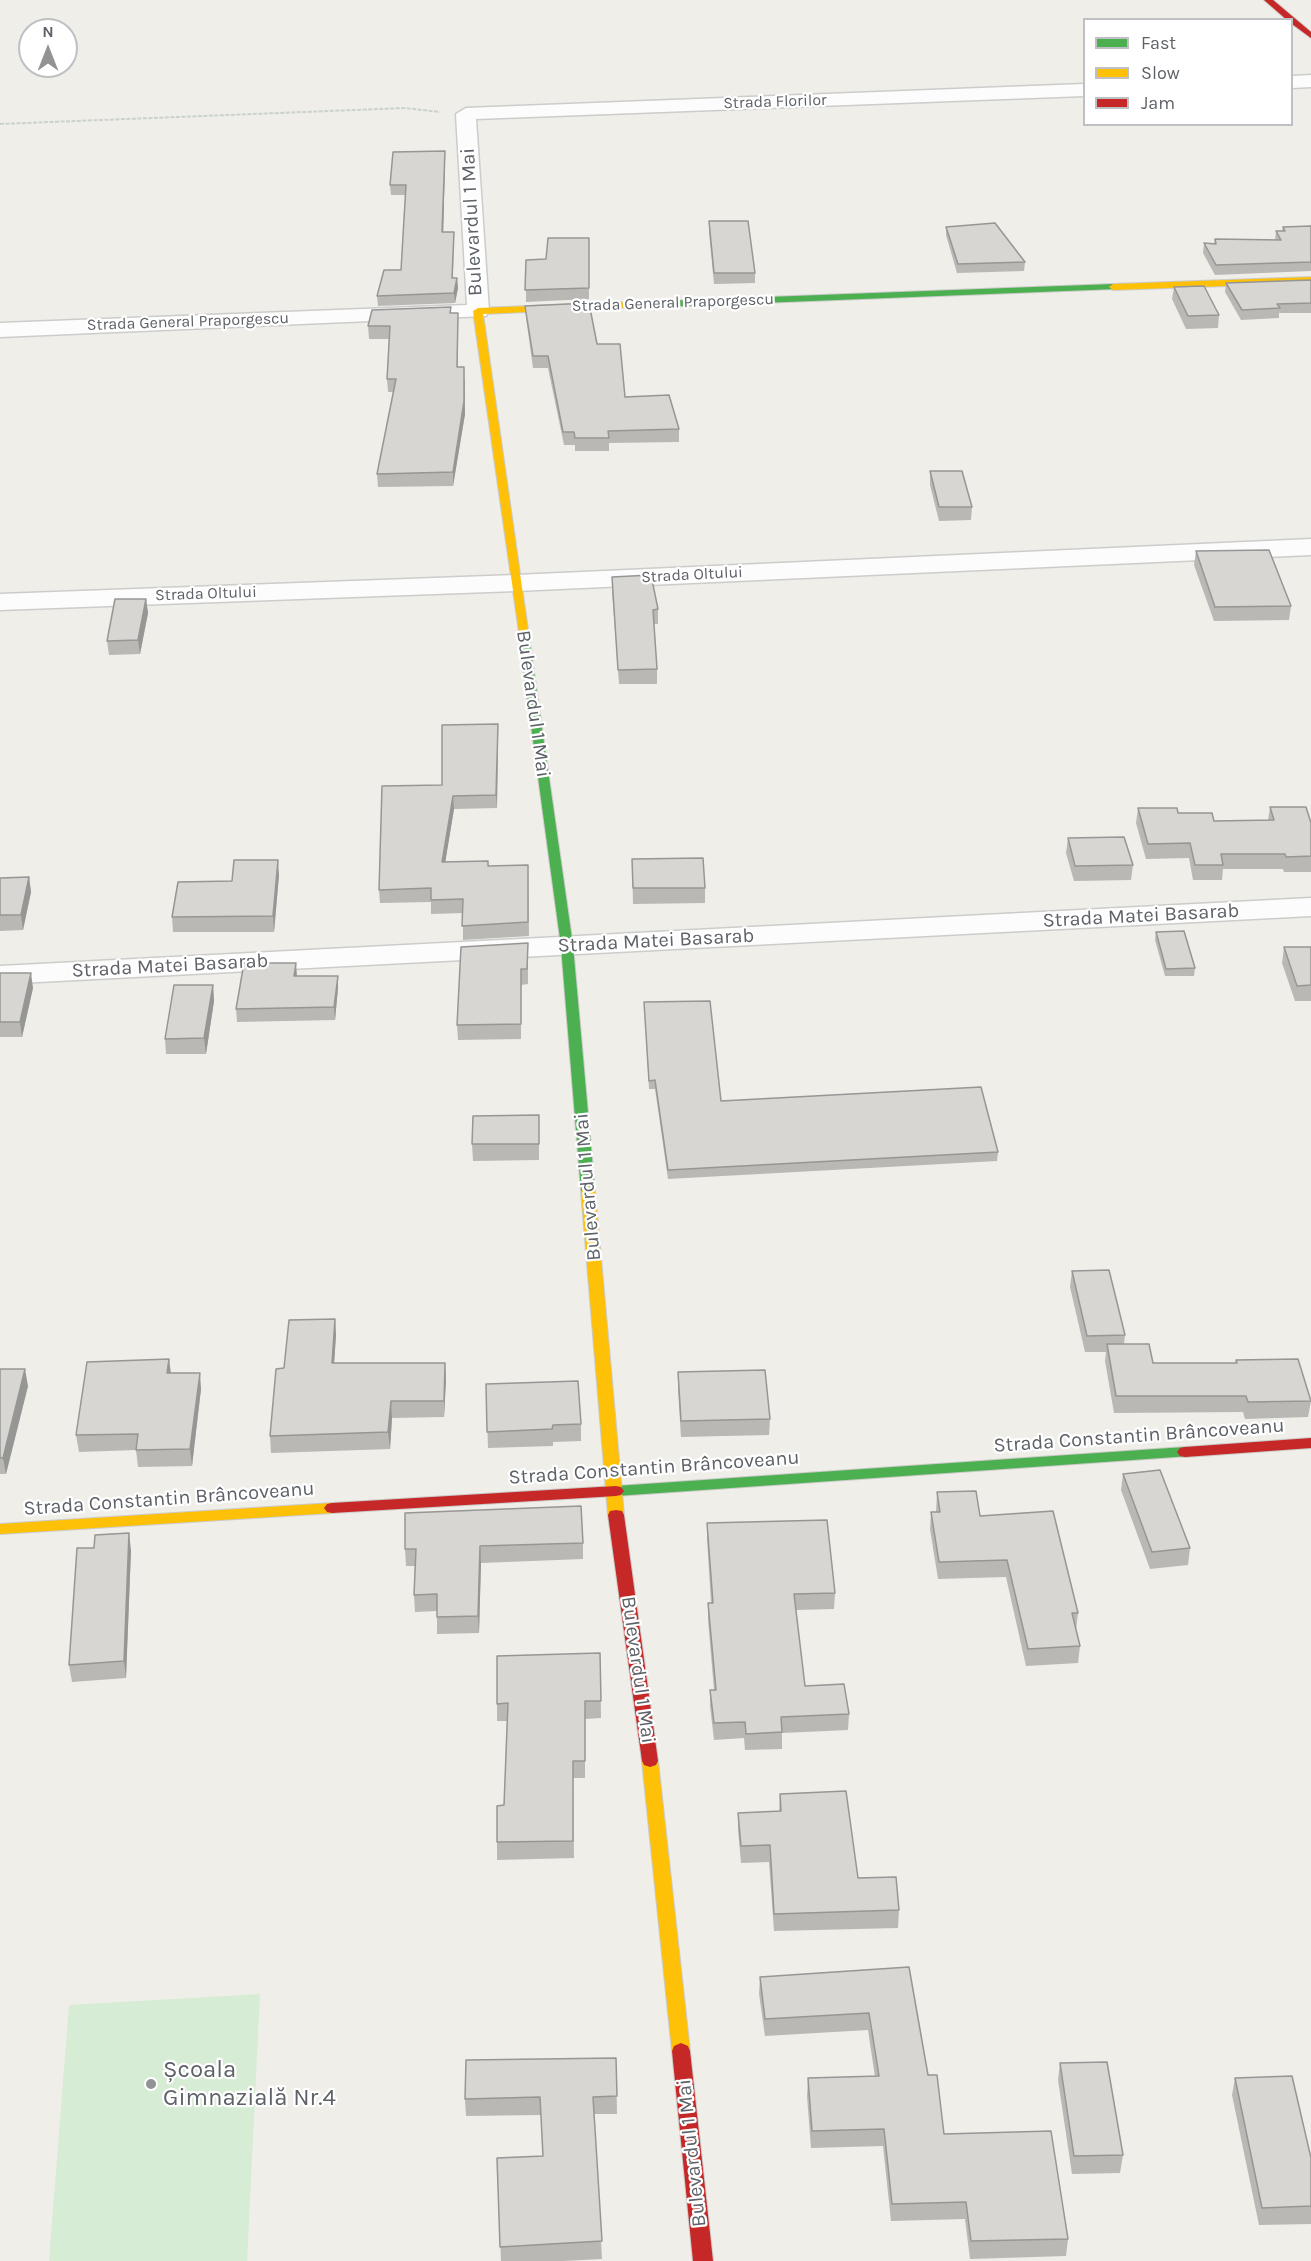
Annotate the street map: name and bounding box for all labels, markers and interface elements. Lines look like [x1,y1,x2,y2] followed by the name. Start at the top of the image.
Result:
[18,18,78,78] north arrow
[1083,18,1293,126] legend
[42,22,54,41] text: N
[1141,32,1176,54] text: Fast
[1141,62,1180,84] text: Slow
[723,91,827,113] street label: Strada Florilor
[1141,92,1175,114] text: Jam
[456,147,488,297] street label: Bulevardul 1 Mai
[572,290,774,316] street label: Strada General Praporgescu
[87,309,289,335] street label: Strada General Praporgescu
[641,563,743,587] street label: Strada Oltului
[155,583,257,605] street label: Strada Oltului
[511,629,555,779] street label: Bulevardul 1 Mai
[1042,899,1240,933] street label: Strada Matei Basarab
[557,924,755,958] street label: Strada Matei Basarab
[71,949,269,983] street label: Strada Matei Basarab
[570,1112,606,1262] street label: Bulevardul 1 Mai
[993,1414,1285,1458] street label: Strada Constantin Brâncoveanu
[508,1446,800,1490] street label: Strada Constantin Brâncoveanu
[23,1477,315,1521] street label: Strada Constantin Brâncoveanu
[616,1595,660,1745] street label: Bulevardul 1 Mai
[163,2056,336,2112] place label: Școala Gimnazială Nr.4
[144,2077,158,2091] marker: Școala Gimnazială Nr.4
[672,2078,712,2228] street label: Bulevardul 1 Mai

